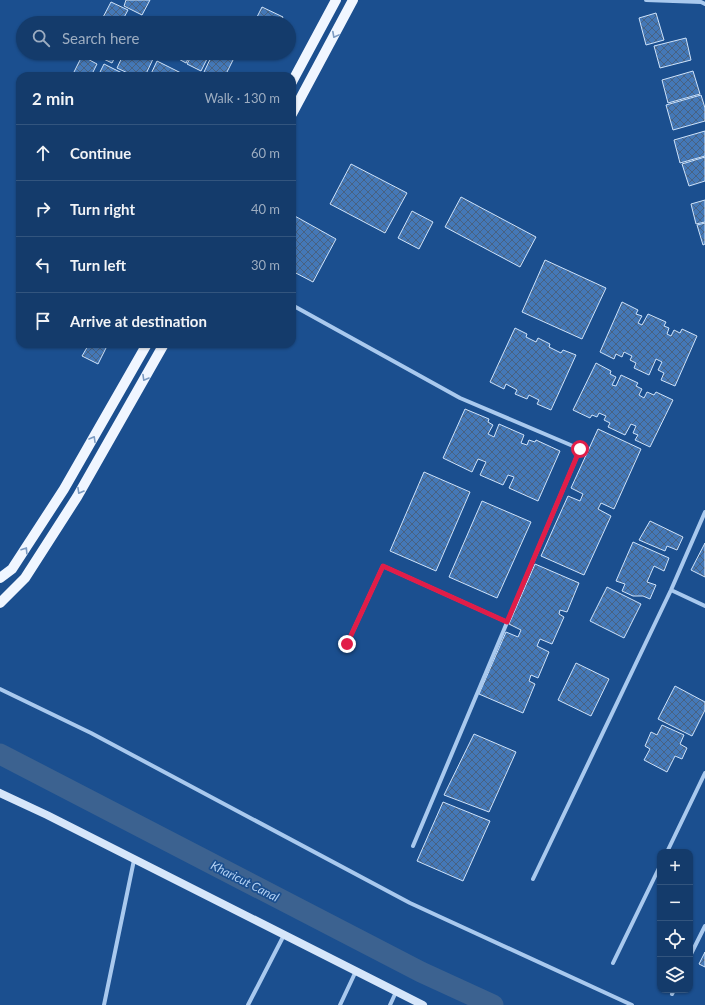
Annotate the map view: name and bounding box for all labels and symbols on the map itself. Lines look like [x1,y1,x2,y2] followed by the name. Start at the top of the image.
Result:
[332,30,339,38] one-way arrow
[142,374,149,381] one-way arrow
[88,436,95,443] one-way arrow
[571,440,589,458] route start
[78,487,85,494] one-way arrow
[20,547,27,554] one-way arrow
[338,635,356,653] route end
[208,857,282,905] water label: Kharicut Canal

